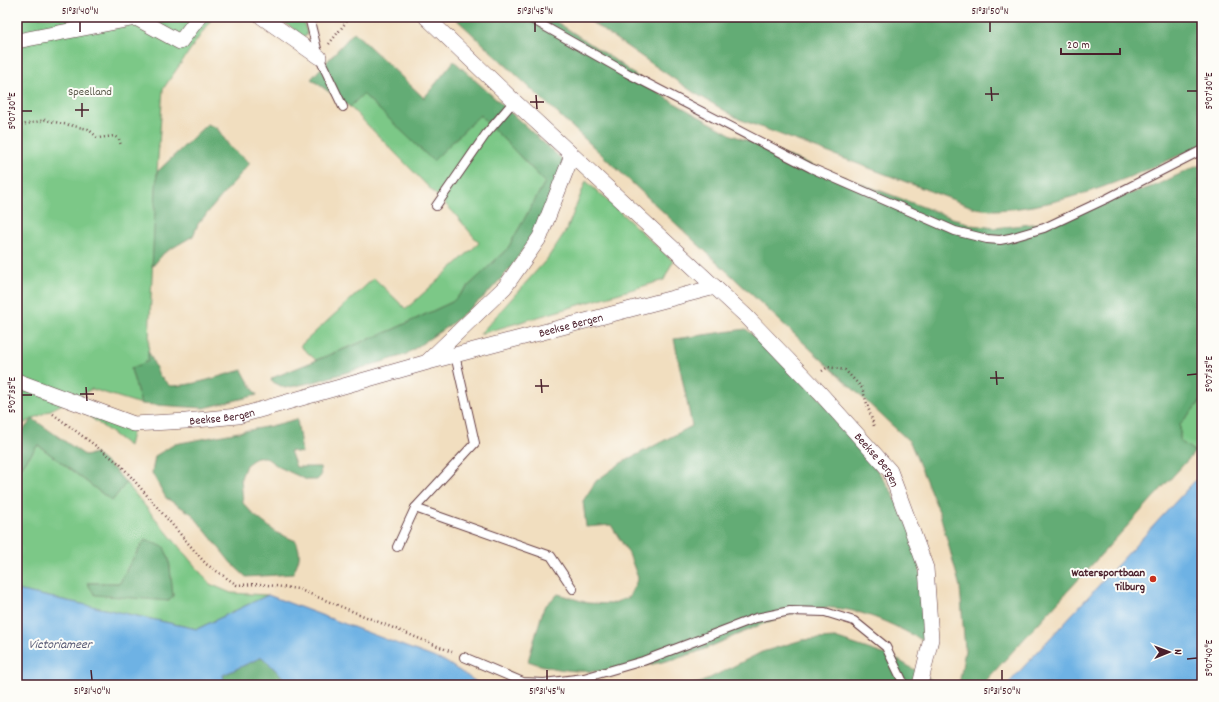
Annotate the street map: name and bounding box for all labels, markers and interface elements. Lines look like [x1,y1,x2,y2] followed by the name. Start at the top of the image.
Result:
[62,5,98,19] text: 51°31'40"N
[517,5,553,19] text: 51°31'45"N
[971,5,1009,19] text: 51°31'50"N
[1061,30,1120,56] scale bar
[1067,37,1090,54] text: 20 m
[1203,72,1217,110] text: 5°07'30"E
[68,84,112,101] park label: Speelland
[6,92,20,130] text: 5°07'30"E
[537,310,606,343] street label: Beekse Bergen
[1203,355,1217,392] text: 5°07'35"E
[6,376,20,413] text: 5°07'35"E
[189,405,257,431] street label: Beekse Bergen
[850,430,902,490] street label: Beekse Bergen
[1072,565,1145,596] place label: Watersportbaan Tilburg
[1148,574,1158,584] marker: Watersportbaan Tilburg
[1149,632,1189,672] north arrow
[29,636,94,655] water label: Victoriameer
[1203,639,1217,676] text: 5°07'40"E
[1169,649,1185,655] text: N
[74,685,110,699] text: 51°31'40"N
[529,685,565,699] text: 51°31'45"N
[983,685,1021,699] text: 51°31'50"N

